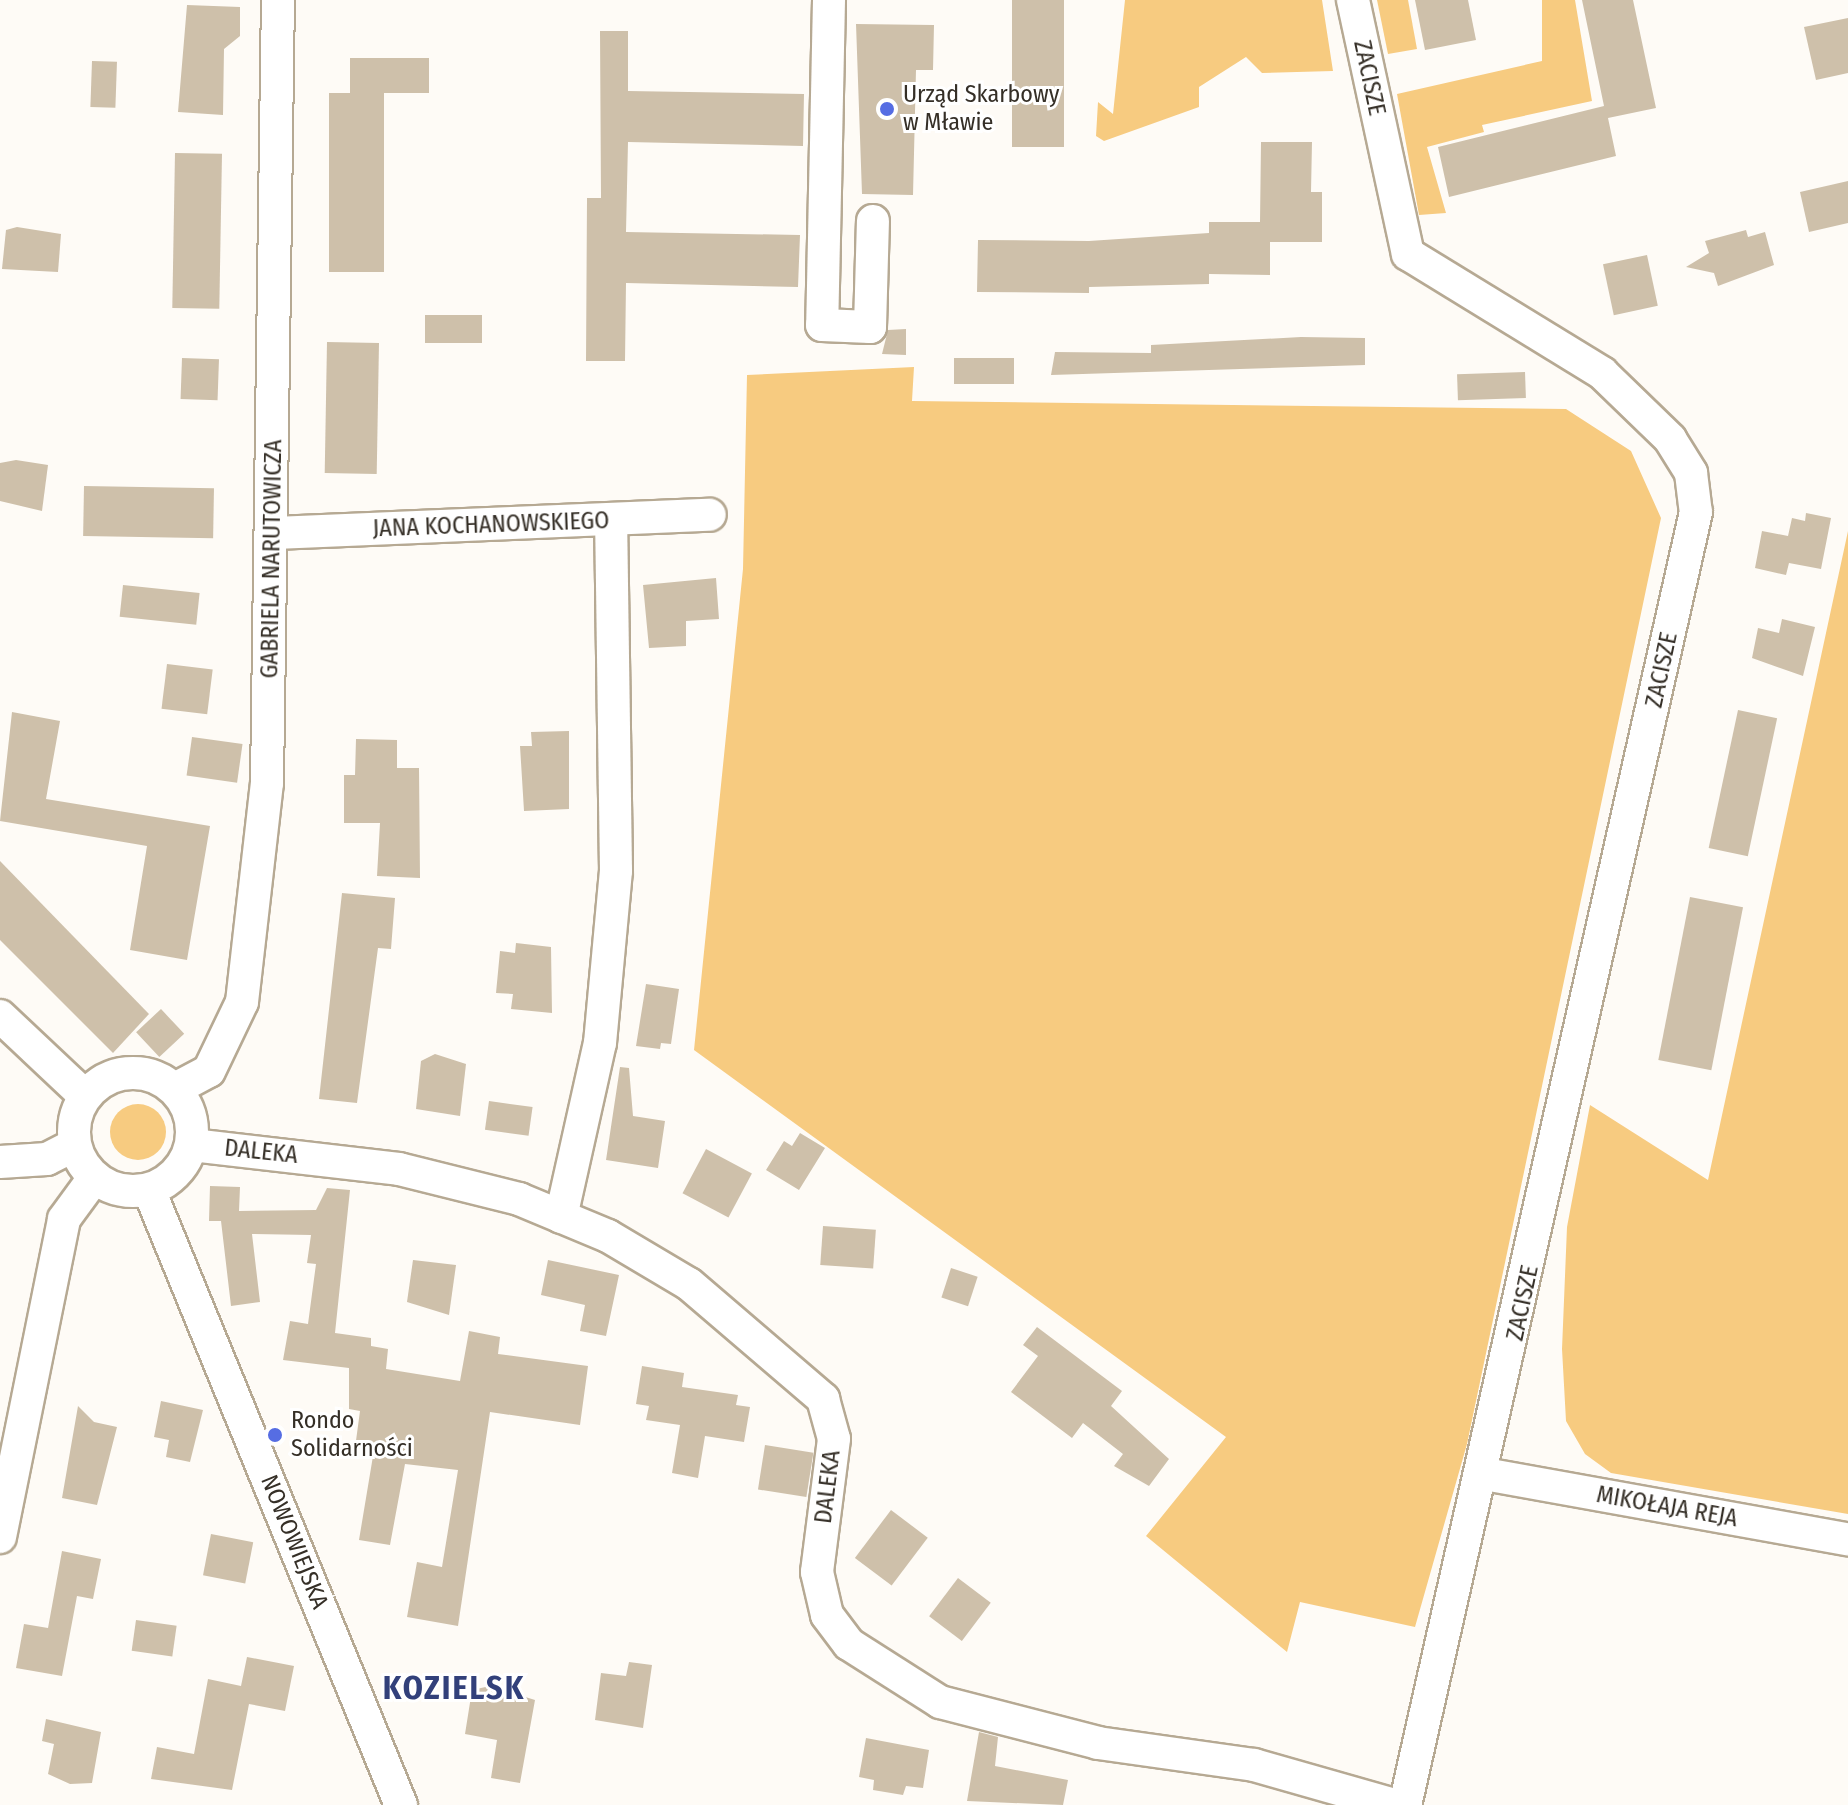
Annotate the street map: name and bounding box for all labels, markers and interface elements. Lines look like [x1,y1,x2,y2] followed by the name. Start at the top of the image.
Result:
[1347,38,1391,118] street label: ZACISZE
[903,81,1059,137] place label: Urząd Skarbowy w Mławie
[878,100,896,118] marker: Urząd Skarbowy w Mławie
[256,439,288,679] street label: GABRIELA NARUTOWICZA
[372,506,610,544] street label: JANA KOCHANOWSKIEGO
[1640,630,1684,710] street label: ZACISZE
[223,1134,299,1170] street label: DALEKA
[1501,1263,1545,1343] street label: ZACISZE
[291,1407,413,1463] place label: Rondo Solidarności
[266,1426,284,1444] marker: Rondo Solidarności
[809,1449,847,1525] street label: DALEKA
[254,1471,334,1613] street label: NOWOWIEJSKA
[1594,1480,1740,1534] street label: MIKOŁAJA REJA
[383,1669,525,1707] district label: KOZIELSK

